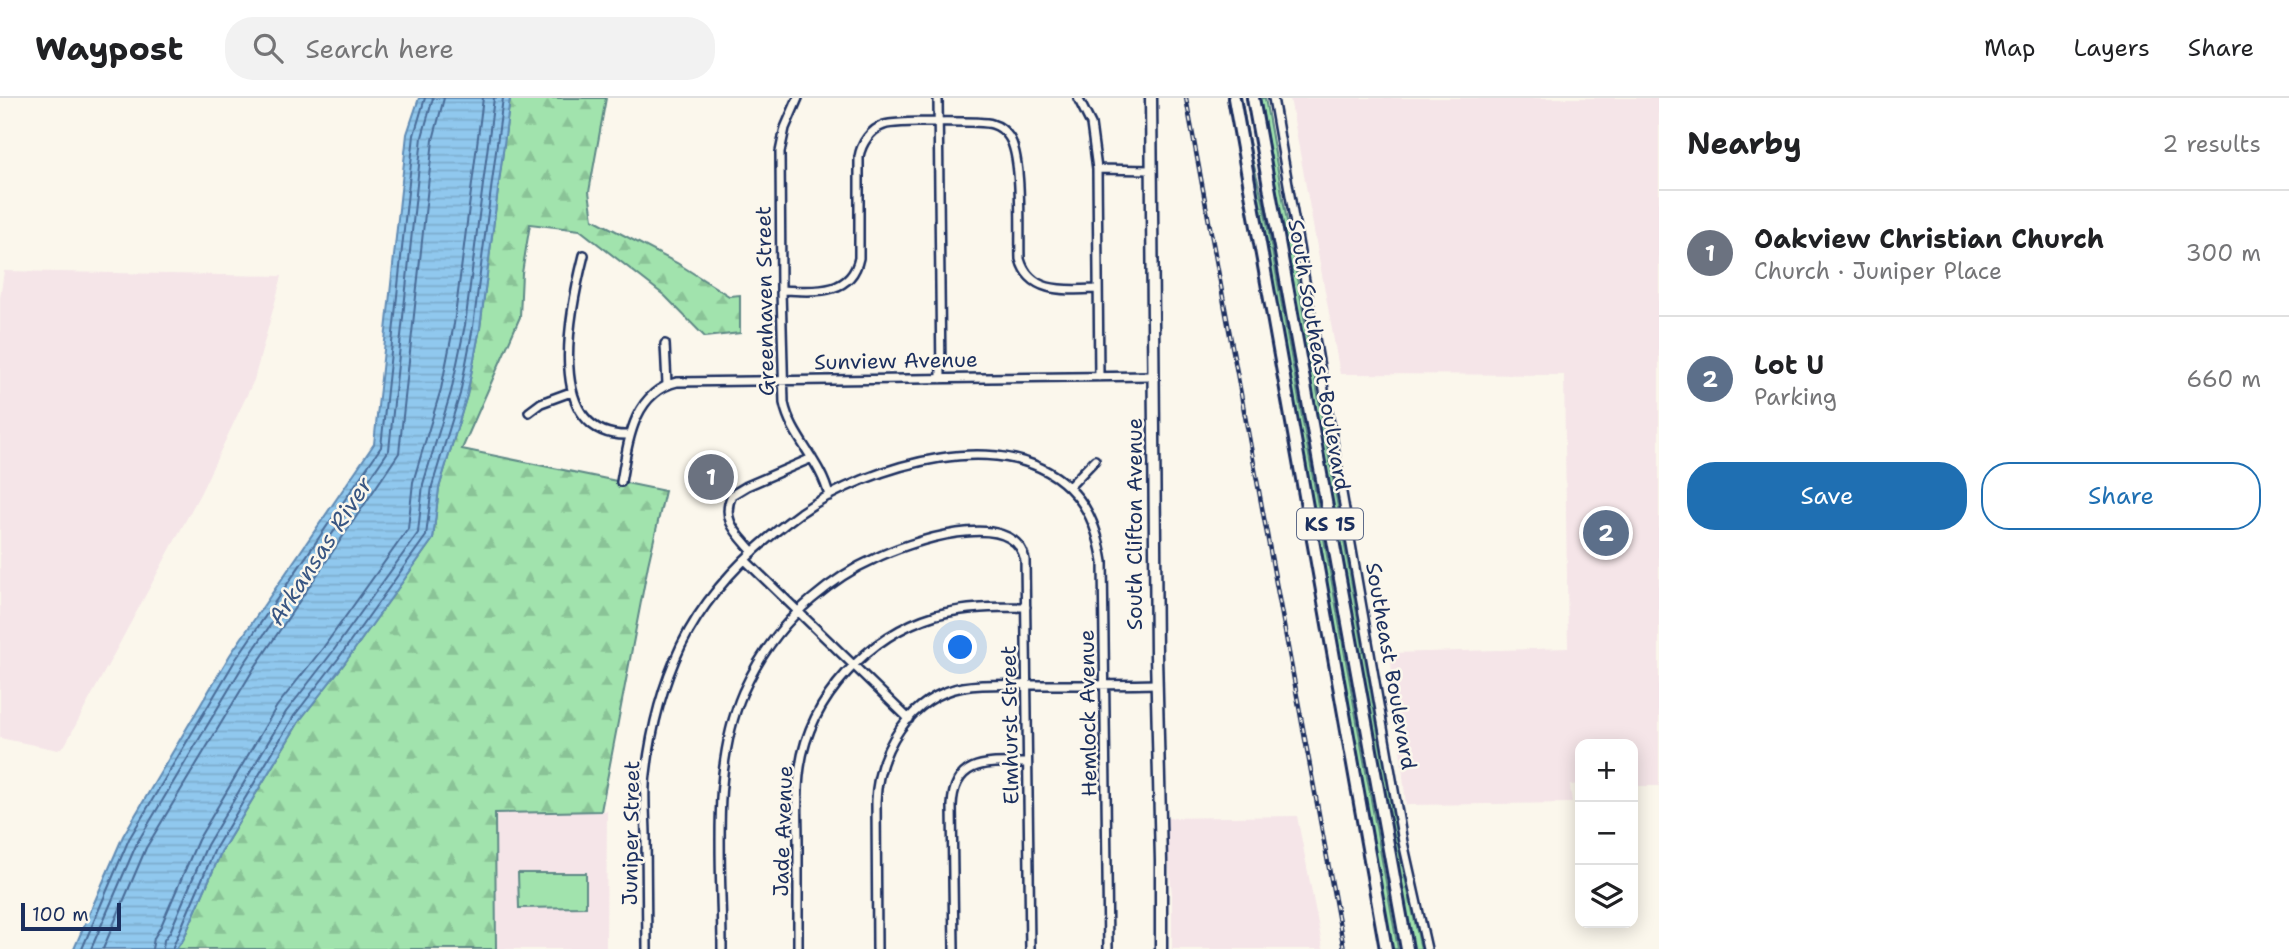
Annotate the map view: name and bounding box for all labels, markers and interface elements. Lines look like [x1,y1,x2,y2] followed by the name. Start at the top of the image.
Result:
[225,17,715,80] search box
[35,26,183,71] text: Waypost
[249,29,287,67] icon: search
[305,31,454,66] text: Search here
[1984,32,2035,64] text: Map
[2073,32,2150,64] text: Layers
[2188,32,2254,64] text: Share
[1687,123,1802,164] text: Nearby
[2162,129,2261,159] text: 2 results
[749,206,781,396] street label: Greenhaven Street
[1281,217,1357,493] street label: South Southeast Boulevard
[1754,221,2104,256] text: Oakview Christian Church
[1705,238,1715,268] text: 1
[2186,238,2261,268] text: 300 m
[1754,256,2002,286] text: Church · Juniper Place
[814,346,978,376] street label: Sunview Avenue
[1754,347,1824,382] text: Lot U
[1702,364,1718,394] text: 2
[2186,364,2261,394] text: 660 m
[1754,382,1837,412] text: Parking
[1121,418,1149,630] street label: South Clifton Avenue
[688,451,734,503] pin: 1
[1687,462,1967,530] button: Save
[1981,462,2261,530] button: Share
[261,470,380,631] water label: Arkansas River
[1583,507,1629,559] pin: 2
[1297,508,1363,540] road number: KS 15
[1359,560,1423,772] street label: Southeast Boulevard
[1073,629,1103,797] street label: Hemlock Avenue
[943,630,977,664] your location
[995,645,1025,805] street label: Elmhurst Street
[1575,739,1638,928] map controls
[1575,739,1638,802] button: +
[616,760,646,906] street label: Juniper Street
[767,765,799,897] street label: Jade Avenue
[1575,802,1638,865] button: −
[1575,865,1638,928] button: layers
[21,900,121,932] scale bar
[32,902,89,927] text: 100 m

